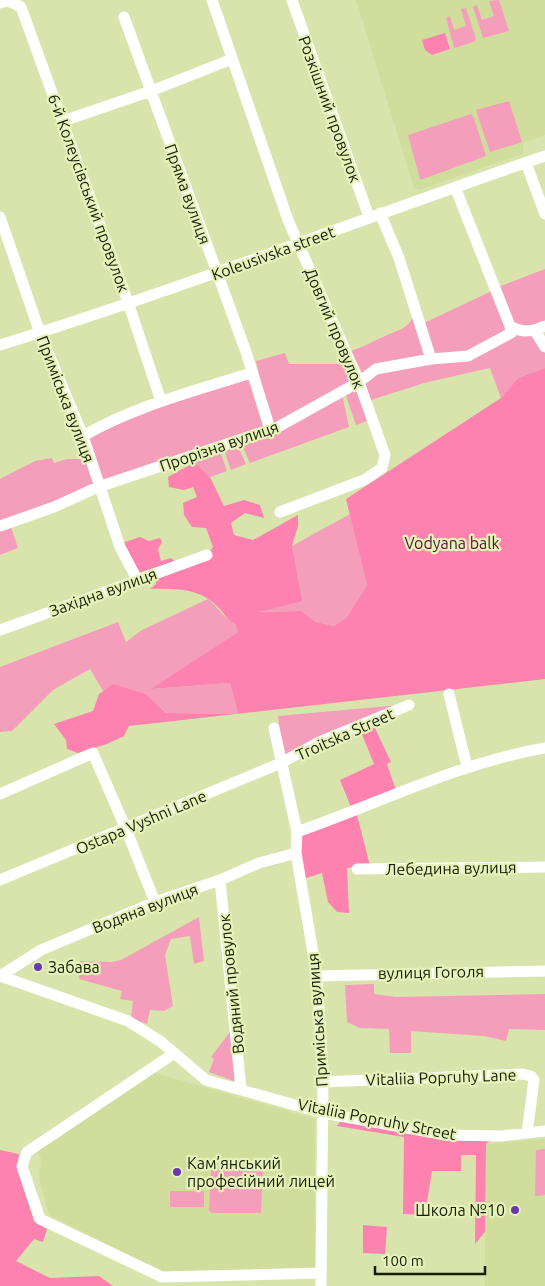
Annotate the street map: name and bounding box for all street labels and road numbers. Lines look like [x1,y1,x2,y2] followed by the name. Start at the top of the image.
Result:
[295,33,365,185] street label: Розкішний провулок
[45,91,133,295] street label: 6-й Колеусівський провулок
[161,141,215,247] street label: Пряма вулиця
[209,222,338,284] street label: Koleusivska street
[301,265,369,391] street label: Довгий провулок
[34,333,98,465] street label: Приміська вулиця
[157,417,281,475] street label: Прорізна вулиця
[47,564,159,620] street label: Західна вулиця
[293,704,397,764] street label: Troitska Street
[73,786,209,858] street label: Ostapa Vyshni Lane
[385,858,517,878] street label: Лебедина вулиця
[90,880,200,936] street label: Водяна вулиця
[215,913,247,1055] street label: Водяний провулок
[303,952,331,1088] street label: Приміська вулиця
[378,962,484,982] street label: вулиця Гоголя
[365,1065,517,1089] street label: Vitaliia Popruhy Lane
[296,1095,459,1143] street label: Vitaliia Popruhy Street

